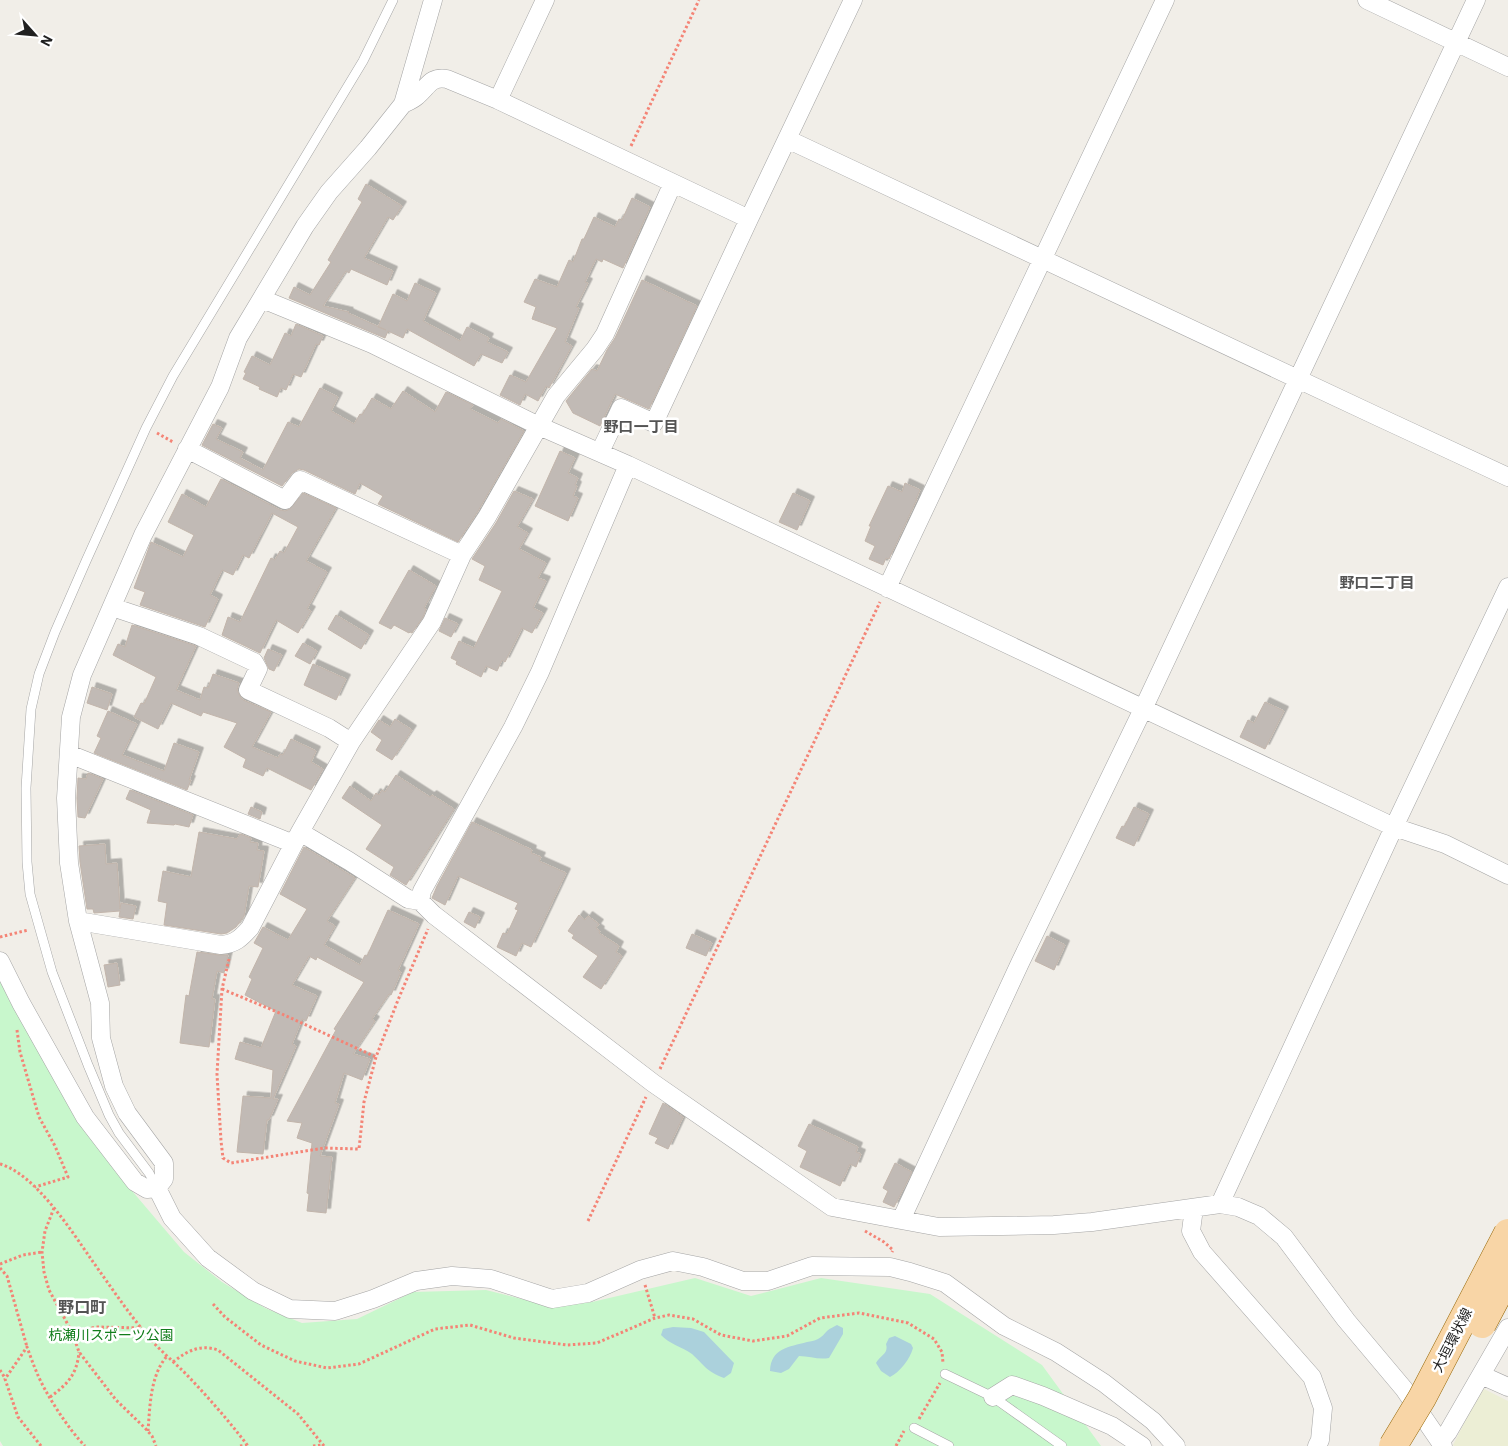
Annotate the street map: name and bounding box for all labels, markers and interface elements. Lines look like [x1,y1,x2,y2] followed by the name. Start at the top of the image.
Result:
[10,10,60,60] north arrow
[36,32,57,50] text: N
[603,417,679,436] district label: 野口一丁目
[1339,573,1415,592] district label: 野口二丁目
[58,1297,106,1317] district label: 野口町
[1428,1305,1476,1375] street label: 大垣環状線
[48,1326,174,1344] park label: 杭瀬川スポーツ公園

